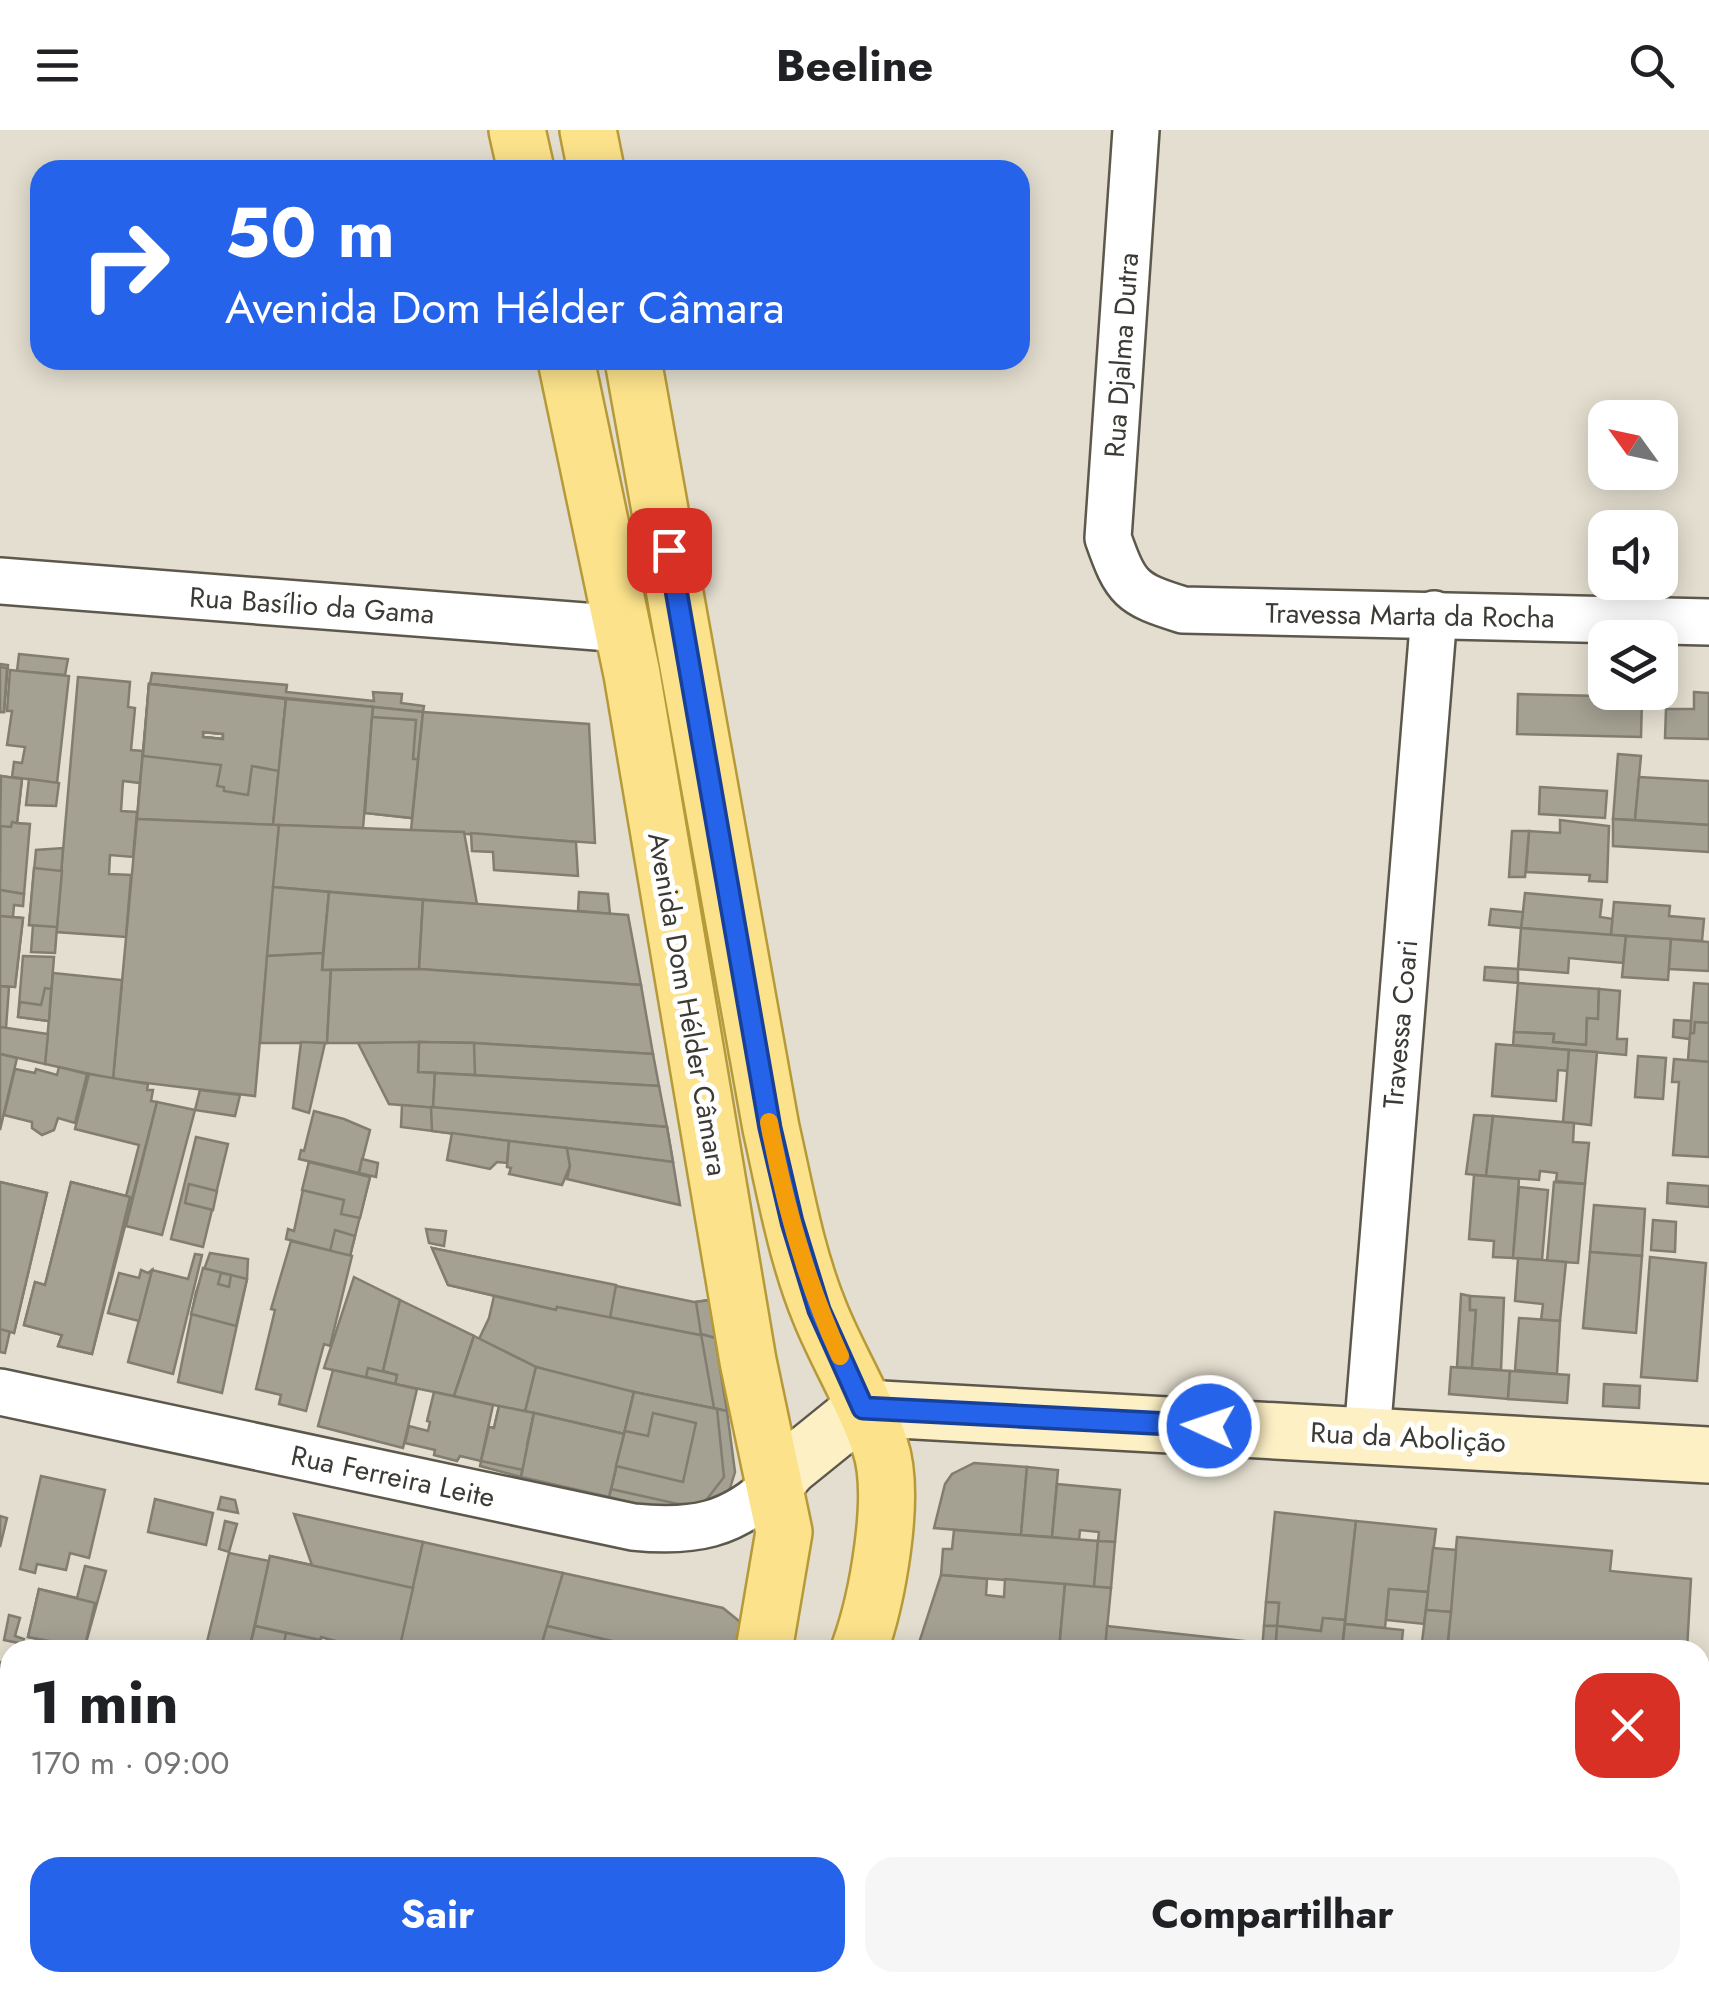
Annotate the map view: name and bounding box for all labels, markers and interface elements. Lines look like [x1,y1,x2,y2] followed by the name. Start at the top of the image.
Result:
[776,33,933,98] text: Beeline
[30,38,85,93] icon: menu
[1624,38,1679,93] icon: search
[225,182,395,283] text: 50 m
[60,200,190,330] icon: right
[1094,251,1149,459] street label: Rua Djalma Dutra
[225,275,785,340] text: Avenida Dom Hélder Câmara
[1588,400,1678,490] north arrow
[1588,400,1678,710] map controls
[627,508,712,593] pin
[1588,510,1678,600] button: sound
[642,523,697,578] icon: arrive
[188,576,436,635] street label: Rua Basílio da Gama
[1265,592,1555,639] street label: Travessa Marta da Rocha
[1588,620,1678,710] button: layers
[637,829,738,1179] street label: Avenida Dom Hélder Câmara
[1373,938,1428,1110] street label: Travessa Coari
[1157,1374,1261,1478] position arrow
[1309,1412,1507,1463] street label: Rua da Abolição
[287,1435,499,1518] street label: Rua Ferreira Leite
[30,1659,179,1746] text: 1 min
[1575,1673,1680,1778] button: close
[30,1740,229,1786] text: 170 m · 09:00
[30,1857,845,1972] button: Sair
[865,1857,1680,1972] button: Compartilhar

